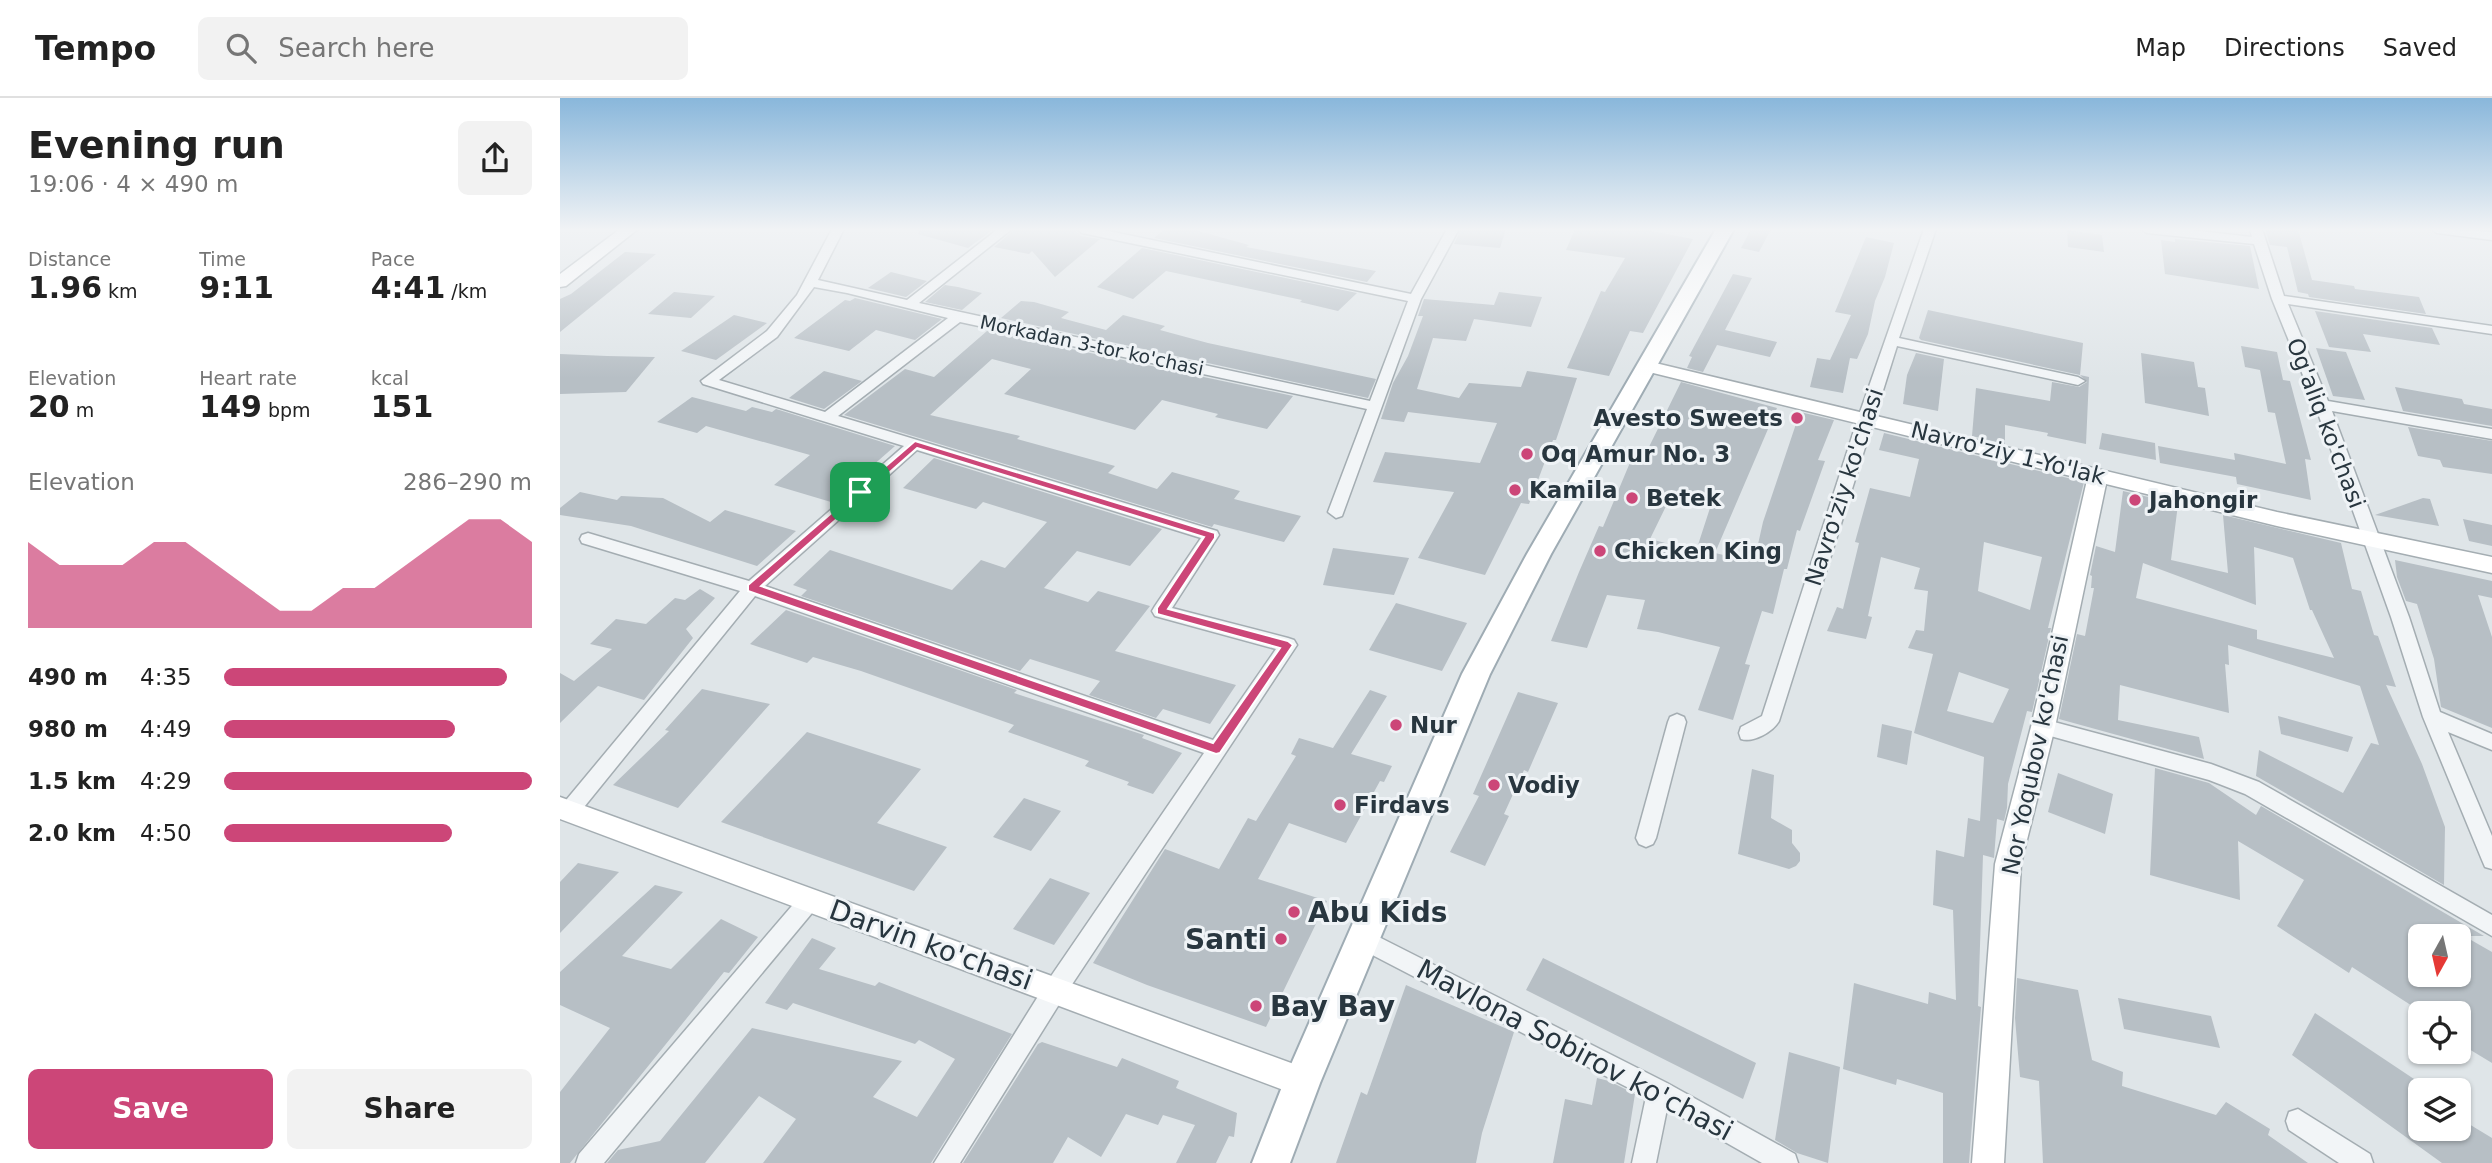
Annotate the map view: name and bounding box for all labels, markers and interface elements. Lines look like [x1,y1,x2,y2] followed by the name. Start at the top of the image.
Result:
[198,17,688,80] search box
[35,29,156,68] text: Tempo
[222,29,260,67] icon: search
[278,33,434,63] text: Search here
[2135,34,2186,62] text: Map
[2224,34,2345,62] text: Directions
[2383,34,2457,62] text: Saved
[458,121,532,195] button: share
[28,123,285,167] text: Evening run
[28,171,238,197] text: 19:06 · 4 × 490 m
[28,248,111,270] text: Distance
[199,248,246,270] text: Time
[371,248,415,270] text: Pace
[28,270,102,305] text: 1.96
[199,270,274,305] text: 9:11
[371,270,445,305] text: 4:41
[102,280,138,302] text: km
[445,280,487,302] text: /km
[978,311,1206,379] street label: Morkadan 3-tor ko'chasi
[2282,334,2370,512] street label: Og'aliq ko'chasi
[28,367,116,389] text: Elevation
[199,367,297,389] text: Heart rate
[371,367,409,389] text: kcal
[1800,385,1888,589] street label: Navro'ziy ko'chasi
[28,389,70,424] text: 20
[199,389,262,424] text: 149
[371,389,433,424] text: 151
[70,399,94,421] text: m
[262,399,311,421] text: bpm
[1593,405,1783,431] place label: Avesto Sweets
[1789,410,1805,426] marker: Avesto Sweets
[1908,416,2108,490] street label: Navro'ziy 1-Yo'lak
[1541,441,1730,467] place label: Oq Amur No. 3
[1519,446,1535,462] marker: Oq Amur No. 3
[830,462,890,522] pin
[28,469,135,495] text: Elevation
[403,469,532,495] text: 286–290 m
[841,473,879,511] icon: arrive
[1529,477,1618,503] place label: Kamila
[1507,482,1523,498] marker: Kamila
[1646,485,1722,511] place label: Betek
[2147,487,2258,513] place label: Jahongir
[1624,490,1640,506] marker: Betek
[2127,492,2143,508] marker: Jahongir
[1614,538,1782,564] place label: Chicken King
[1592,543,1608,559] marker: Chicken King
[1997,633,2073,877] street label: Nor Yoqubov ko'chasi
[28,664,108,690] text: 490 m
[140,664,192,690] text: 4:35
[1410,712,1458,738] place label: Nur
[28,716,108,742] text: 980 m
[140,716,192,742] text: 4:49
[1388,717,1404,733] marker: Nur
[28,768,116,794] text: 1.5 km
[140,768,192,794] text: 4:29
[1508,772,1580,798] place label: Vodiy
[1486,777,1502,793] marker: Vodiy
[1354,792,1450,818] place label: Firdavs
[1332,797,1348,813] marker: Firdavs
[28,820,116,846] text: 2.0 km
[140,820,192,846] text: 4:50
[825,893,1037,997] street label: Darvin ko'chasi
[1308,896,1447,929] place label: Abu Kids
[1286,904,1302,920] marker: Abu Kids
[1185,923,1267,956] place label: Santi
[2408,924,2471,987] north arrow
[2408,924,2471,1141] map controls
[1273,931,1289,947] marker: Santi
[1411,953,1739,1147] street label: Mavlona Sobirov ko'chasi
[1270,990,1395,1023] place label: Bay Bay
[1248,998,1264,1014] marker: Bay Bay
[2408,1001,2471,1064] button: locate
[28,1069,273,1149] button: Save
[287,1069,532,1149] button: Share
[2408,1078,2471,1141] button: layers

